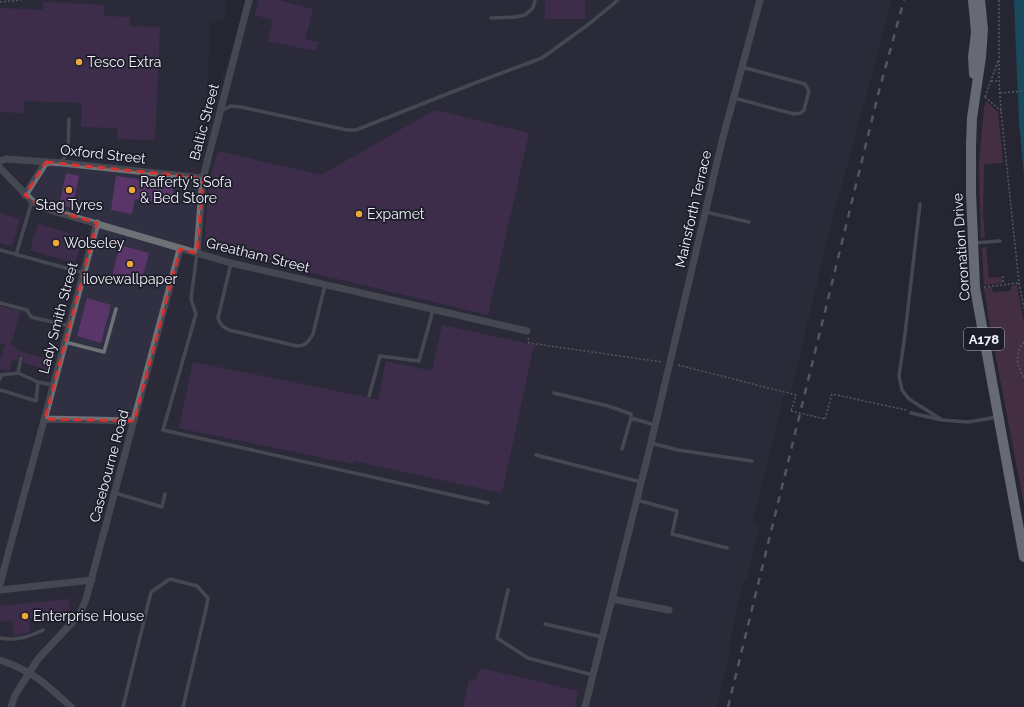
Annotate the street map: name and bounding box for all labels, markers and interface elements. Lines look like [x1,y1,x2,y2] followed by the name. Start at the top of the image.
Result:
[87,54,161,70] place label: Tesco Extra
[74,57,84,67] marker: Tesco Extra
[186,82,222,162] street label: Baltic Street
[59,142,147,166] street label: Oxford Street
[672,149,714,269] street label: Mainsforth Terrace
[140,174,232,206] place label: Rafferty's Sofa & Bed Store
[64,185,74,195] marker: Stag Tyres
[127,185,137,195] marker: Rafferty's Sofa & Bed Store
[949,193,973,301] street label: Coronation Drive
[35,197,103,213] place label: Stag Tyres
[367,206,425,222] place label: Expamet
[354,209,364,219] marker: Expamet
[205,234,312,276] street label: Greatham Street
[64,235,125,251] place label: Wolseley
[51,238,61,248] marker: Wolseley
[125,259,135,269] marker: ilovewallpaper
[35,260,81,376] street label: Lady Smith Street
[83,271,177,287] place label: ilovewallpaper
[964,328,1004,350] road number: A178
[86,408,132,524] street label: Casebourne Road
[33,608,144,624] place label: Enterprise House
[20,611,30,621] marker: Enterprise House

